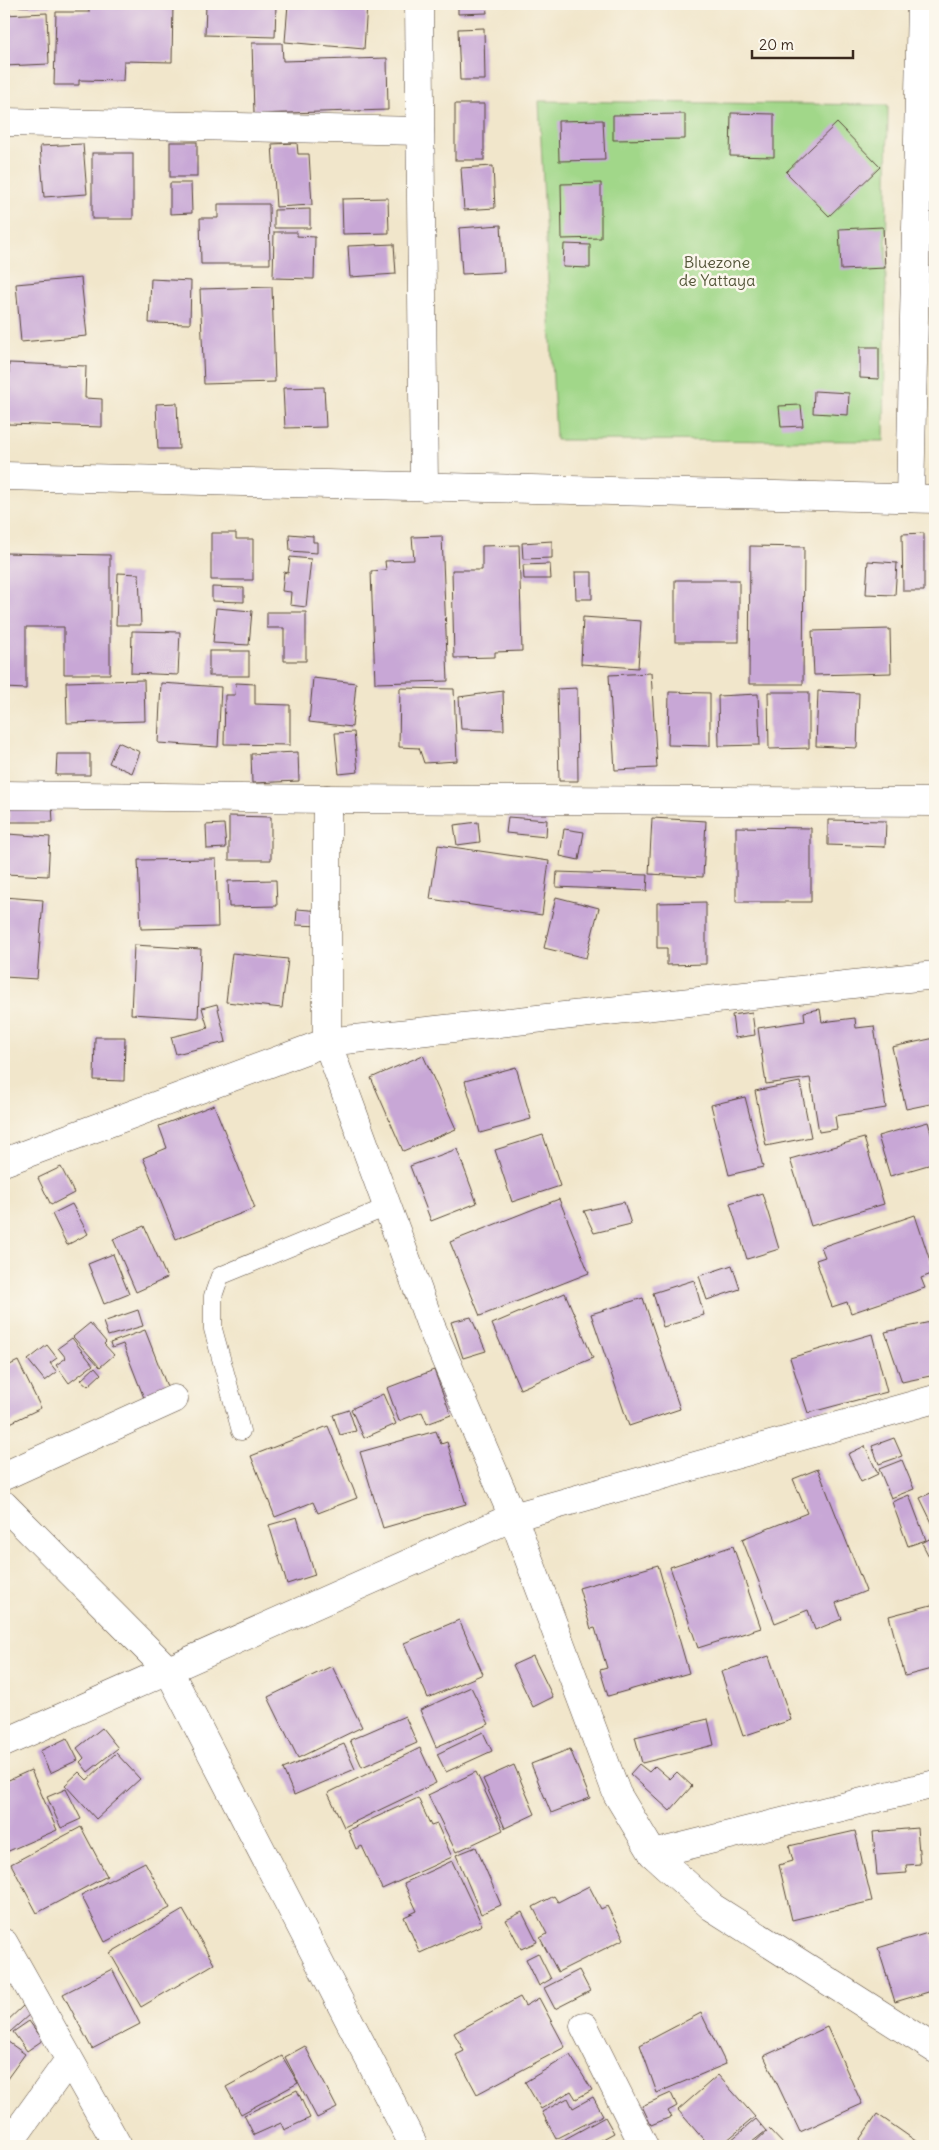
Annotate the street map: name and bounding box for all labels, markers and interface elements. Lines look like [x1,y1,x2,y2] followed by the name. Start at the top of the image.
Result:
[752,28,853,60] scale bar
[759,35,794,54] text: 20 m
[679,252,755,290] park label: Bluezone de Yattaya

